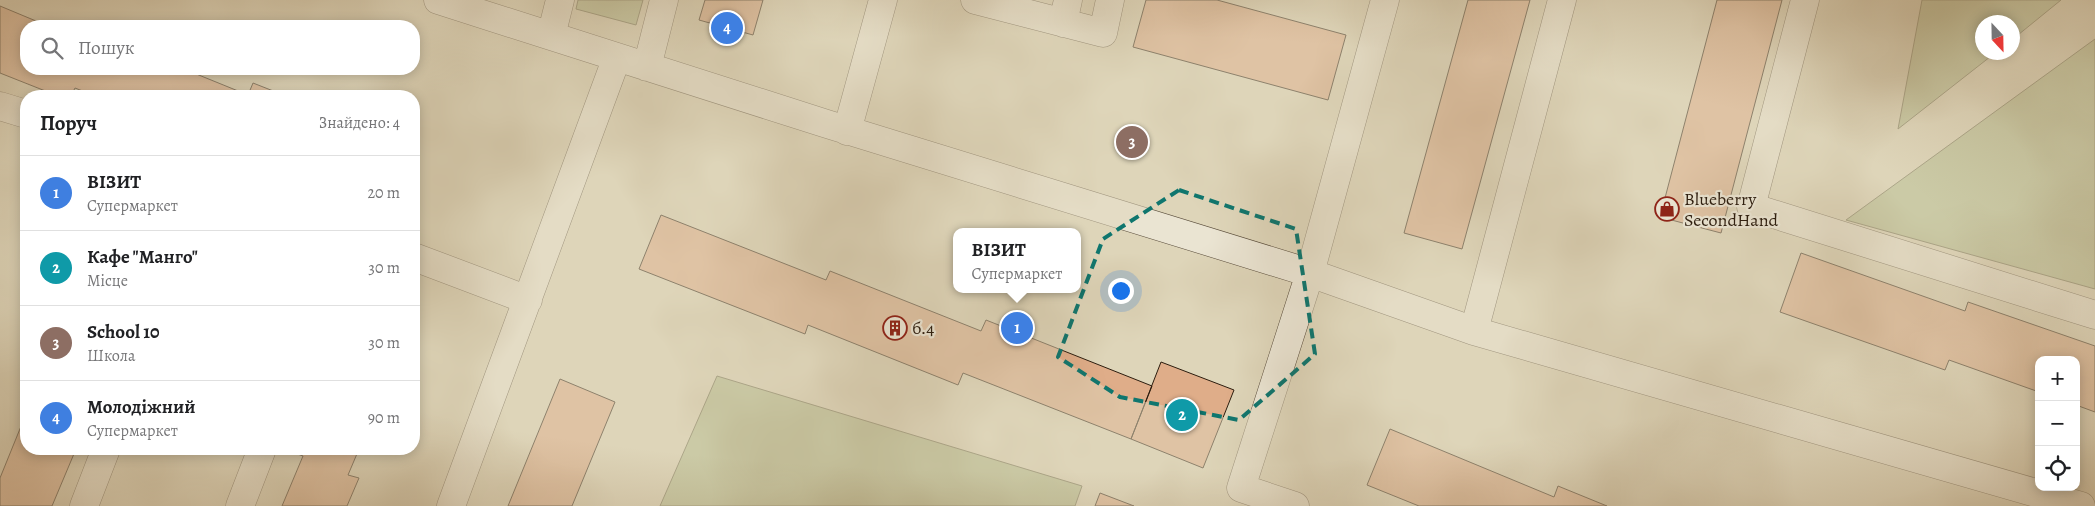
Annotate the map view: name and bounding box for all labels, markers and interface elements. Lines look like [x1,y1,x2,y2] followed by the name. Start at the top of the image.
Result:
[711,9,743,47] pin: 4
[1975,15,2020,60] north arrow
[20,20,420,75] search box
[38,34,66,62] icon: search
[78,35,135,61] text: Пошук
[40,109,97,137] text: Поруч
[319,112,400,134] text: Знайдено: 4
[1116,123,1148,161] pin: 3
[87,169,141,195] text: ВІЗИТ
[53,182,59,204] text: 1
[367,182,400,204] text: 20 m
[1684,187,1779,232] place label: Blueberry SecondHand
[87,195,178,217] text: Супермаркет
[1654,196,1680,222] shop icon: Blueberry SecondHand
[953,228,1081,293] popup
[972,237,1026,263] text: ВІЗИТ
[87,244,198,270] text: Кафе "Манго"
[52,257,60,279] text: 2
[368,257,400,279] text: 30 m
[972,263,1062,285] text: Супермаркет
[87,270,128,292] text: Місце
[1108,278,1134,304] your location
[1001,309,1033,347] pin: 1
[882,315,908,341] building icon: б.4
[912,316,934,340] place label: б.4
[87,319,160,345] text: School 10
[53,332,59,354] text: 3
[368,332,400,354] text: 30 m
[87,345,135,367] text: Школа
[2035,356,2080,491] map controls
[2035,356,2080,401] button: +
[87,394,195,420] text: Молодіжний
[1166,396,1198,434] pin: 2
[2035,401,2080,446] button: −
[52,407,60,429] text: 4
[368,407,400,429] text: 90 m
[87,420,178,442] text: Супермаркет
[2035,446,2080,491] button: locate

